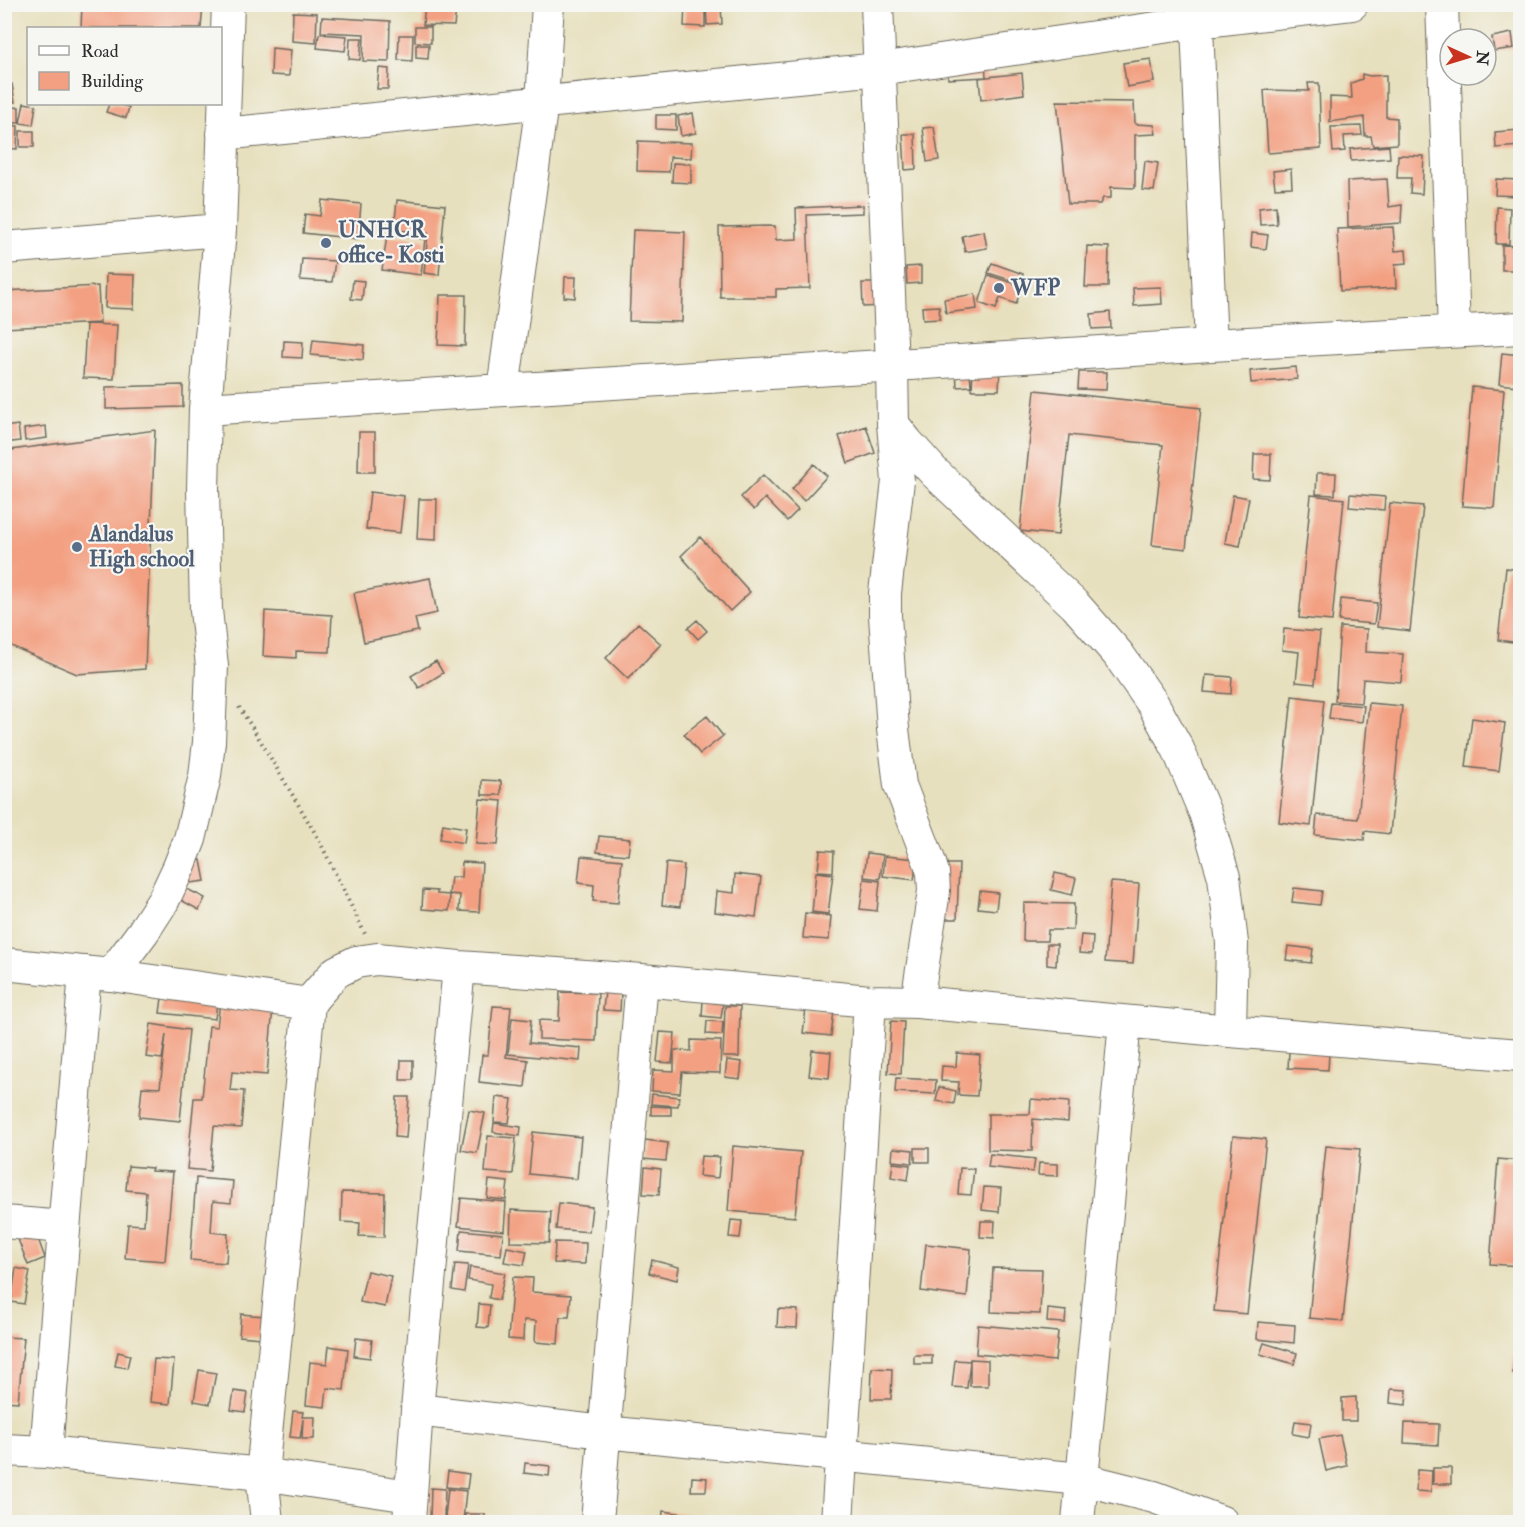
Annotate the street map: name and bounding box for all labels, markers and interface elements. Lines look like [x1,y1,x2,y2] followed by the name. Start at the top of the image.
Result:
[27,27,222,105] legend
[1438,27,1498,87] north arrow
[81,40,119,63] text: Road
[1471,49,1493,66] text: N
[81,70,144,93] text: Building
[338,216,445,269] place label: UNHCR office- Kosti
[319,236,333,250] marker: UNHCR office- Kosti
[1010,274,1060,302] place label: WFP
[992,281,1006,295] marker: WFP
[88,520,195,574] place label: Alandalus High school
[70,540,84,554] marker: Alandalus High school

